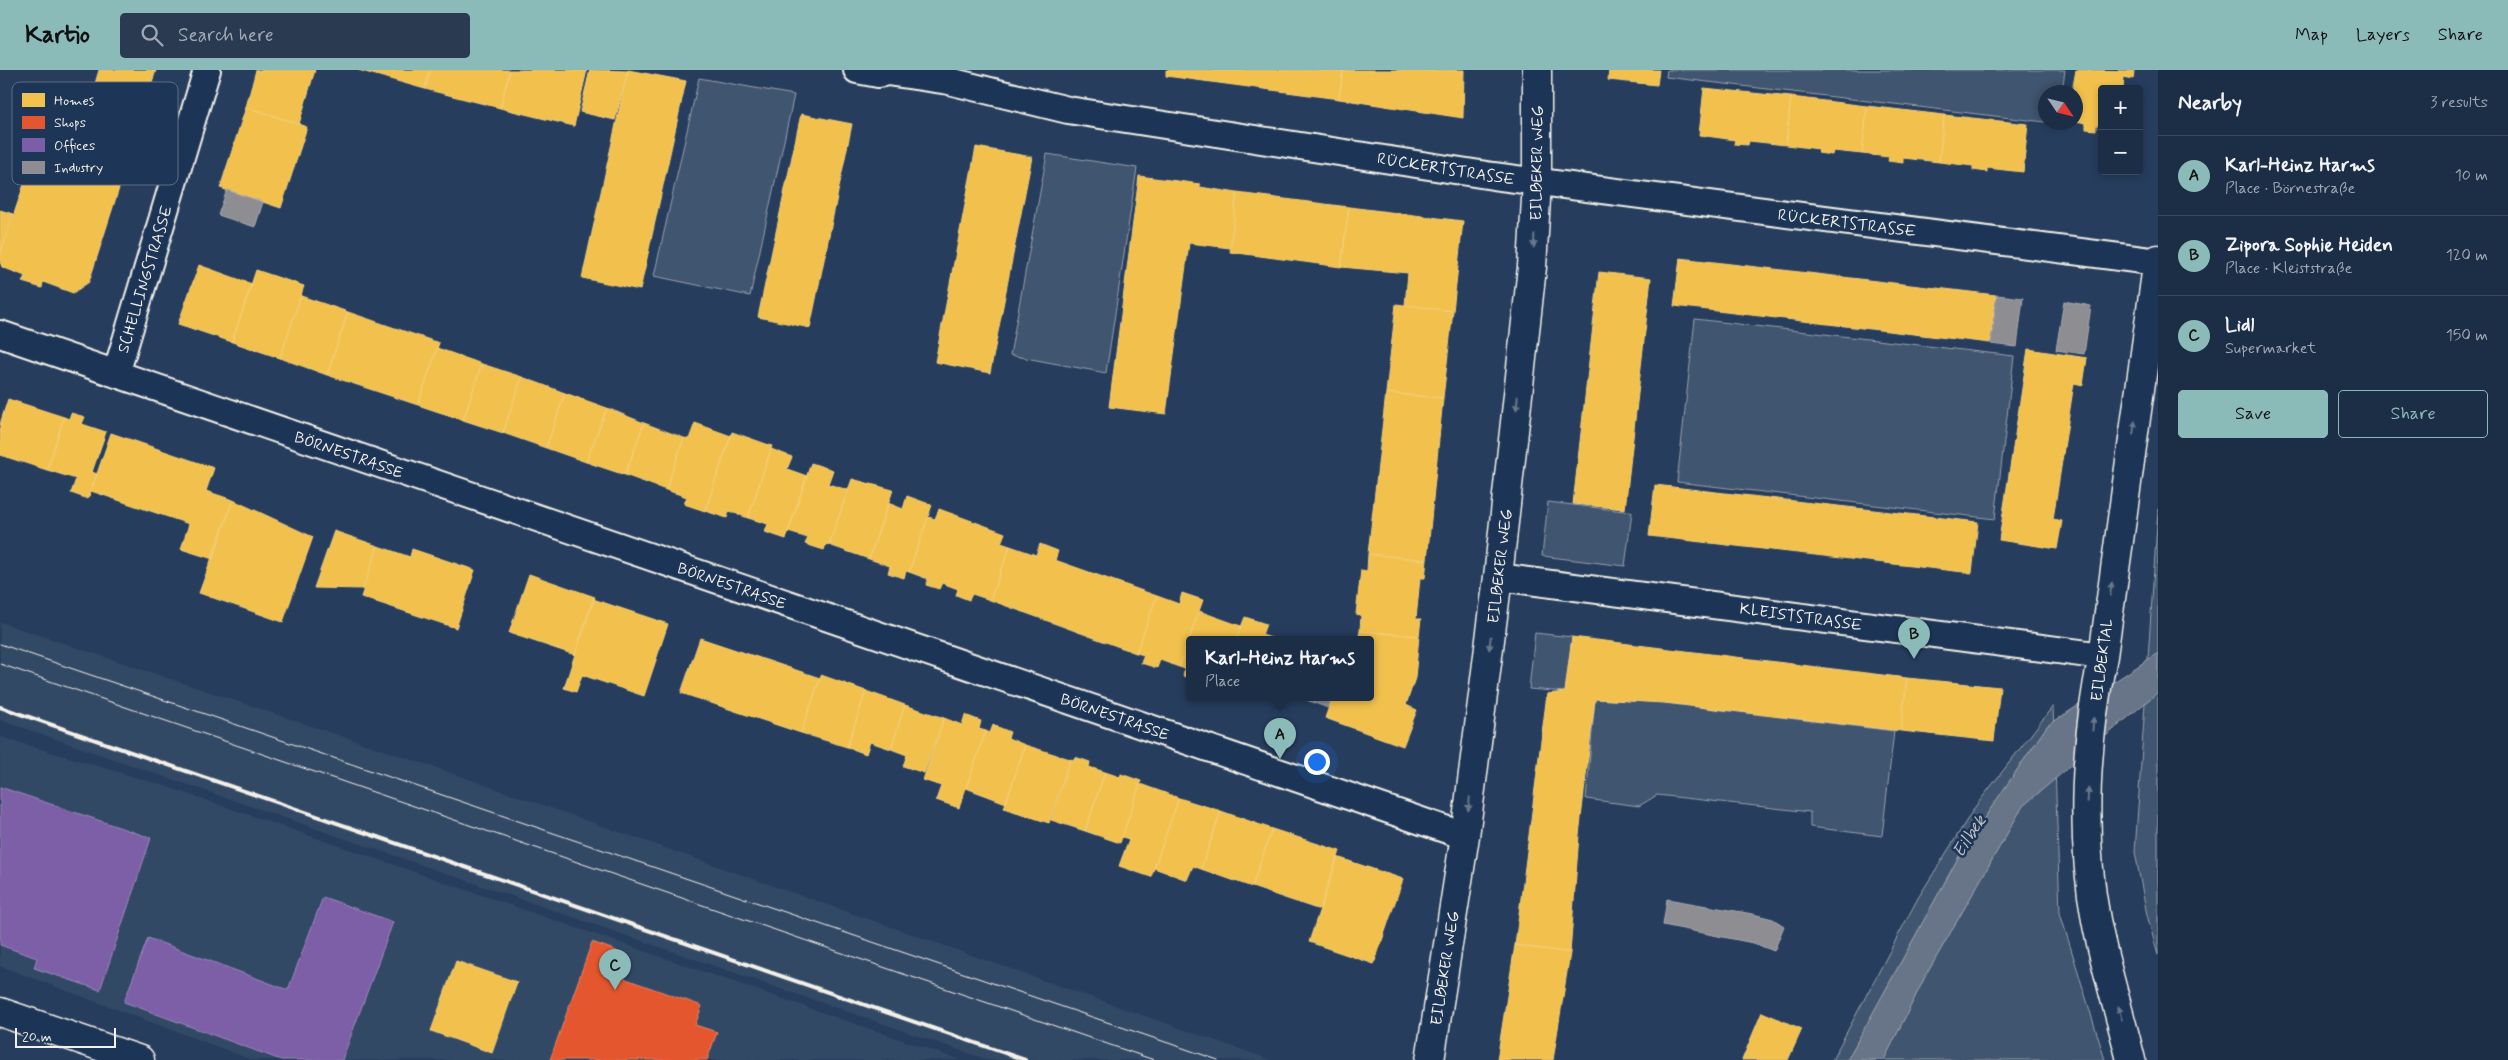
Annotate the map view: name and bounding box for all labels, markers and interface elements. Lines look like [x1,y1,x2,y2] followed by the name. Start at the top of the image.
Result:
[120,13,470,58] search box
[25,20,90,51] text: Kartio
[138,21,166,49] icon: search
[178,23,274,48] text: Search here
[2295,23,2328,47] text: Map
[2356,23,2410,47] text: Layers
[2438,23,2483,47] text: Share
[12,82,178,185] legend
[2038,85,2083,130] north arrow
[2098,85,2143,175] map controls
[2098,85,2143,130] button: +
[2178,89,2242,117] text: Nearby
[54,92,95,110] text: Homes
[2430,92,2488,113] text: 3 results
[1526,105,1549,221] street label: EILBEKER WEG
[54,114,86,132] text: Shops
[2098,130,2143,175] button: −
[54,137,95,155] text: Offices
[1375,148,1516,191] street label: RÜCKERTSTRASSE
[2225,153,2375,178] text: Karl-Heinz Harms
[54,159,103,177] text: Industry
[2189,165,2199,186] text: A
[2455,165,2488,186] text: 10 m
[2225,178,2355,199] text: Place · Börnestraße
[113,203,178,356] street label: SCHELLINGSTRASSE
[1777,205,1917,242] street label: RÜCKERTSTRASSE
[1529,233,1537,249] one-way arrow
[2225,233,2393,258] text: Zipora Sophie Heiden
[2189,245,2199,266] text: B
[2446,245,2488,266] text: 120 m
[2225,258,2353,279] text: Place · Kleiststraße
[2225,313,2254,338] text: Lidl
[2188,325,2200,346] text: C
[2446,325,2488,346] text: 150 m
[2225,338,2316,359] text: Supermarket
[2178,390,2328,438] button: Save
[2338,390,2488,438] button: Share
[1513,395,1521,411] one-way arrow
[2130,420,2138,436] one-way arrow
[291,427,406,484] street label: BÖRNESTRASSE
[1483,508,1518,625] street label: EILBEKER WEG
[674,558,789,615] street label: BÖRNESTRASSE
[2107,581,2115,597] one-way arrow
[1738,598,1863,636] street label: KLEISTSTRASSE
[1898,618,1930,659] pin: B
[2086,618,2119,703] street label: EILBEKTAL
[1485,635,1493,651] one-way arrow
[1186,636,1374,701] popup
[1205,646,1355,671] text: Karl-Heinz Harms
[1205,671,1240,692] text: Place
[1057,689,1172,746] street label: BÖRNESTRASSE
[2089,715,2097,731] one-way arrow
[1264,718,1296,759] pin: A
[1304,749,1330,775] your location
[2085,787,2093,803] one-way arrow
[1465,797,1473,813] one-way arrow
[1947,810,1993,862] water label: Eilbek
[1426,910,1465,1027] street label: EILBEKER WEG
[599,949,631,990] pin: C
[2115,1005,2123,1020] one-way arrow
[15,1025,116,1048] scale bar
[22,1028,52,1046] text: 20 m

